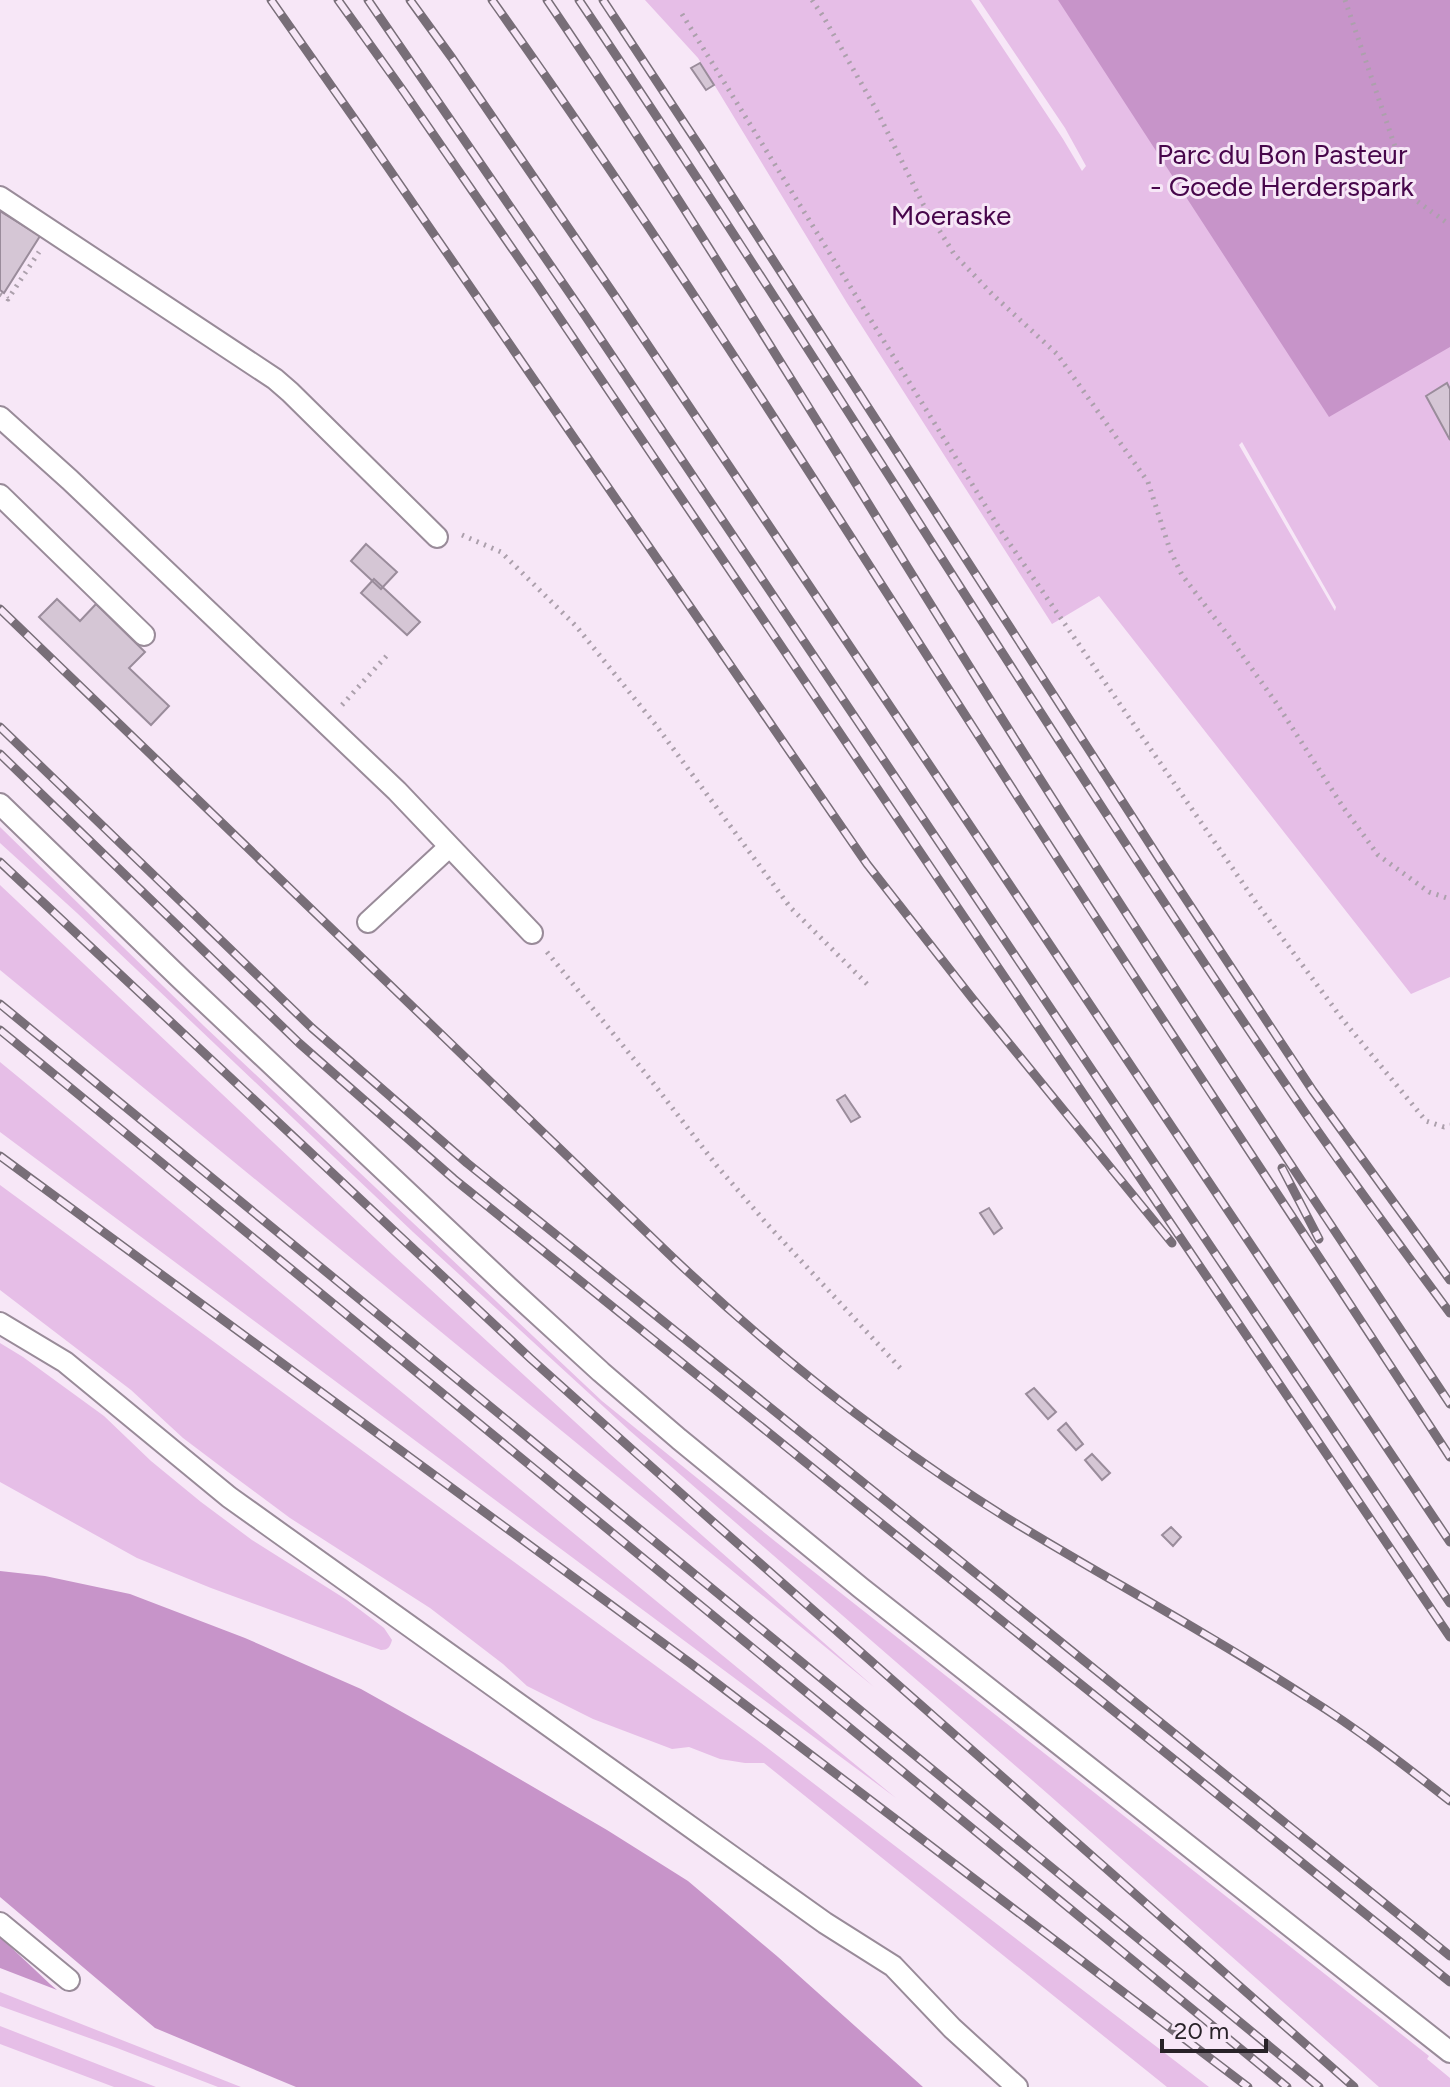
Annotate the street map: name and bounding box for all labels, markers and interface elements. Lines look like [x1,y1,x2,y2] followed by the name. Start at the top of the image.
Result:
[1150,137,1414,203] park label: Parc du Bon Pasteur - Goede Herderspark
[891,198,1011,232] park label: Moeraske
[1162,2003,1266,2053] scale bar
[1174,2016,1229,2045] text: 20 m

